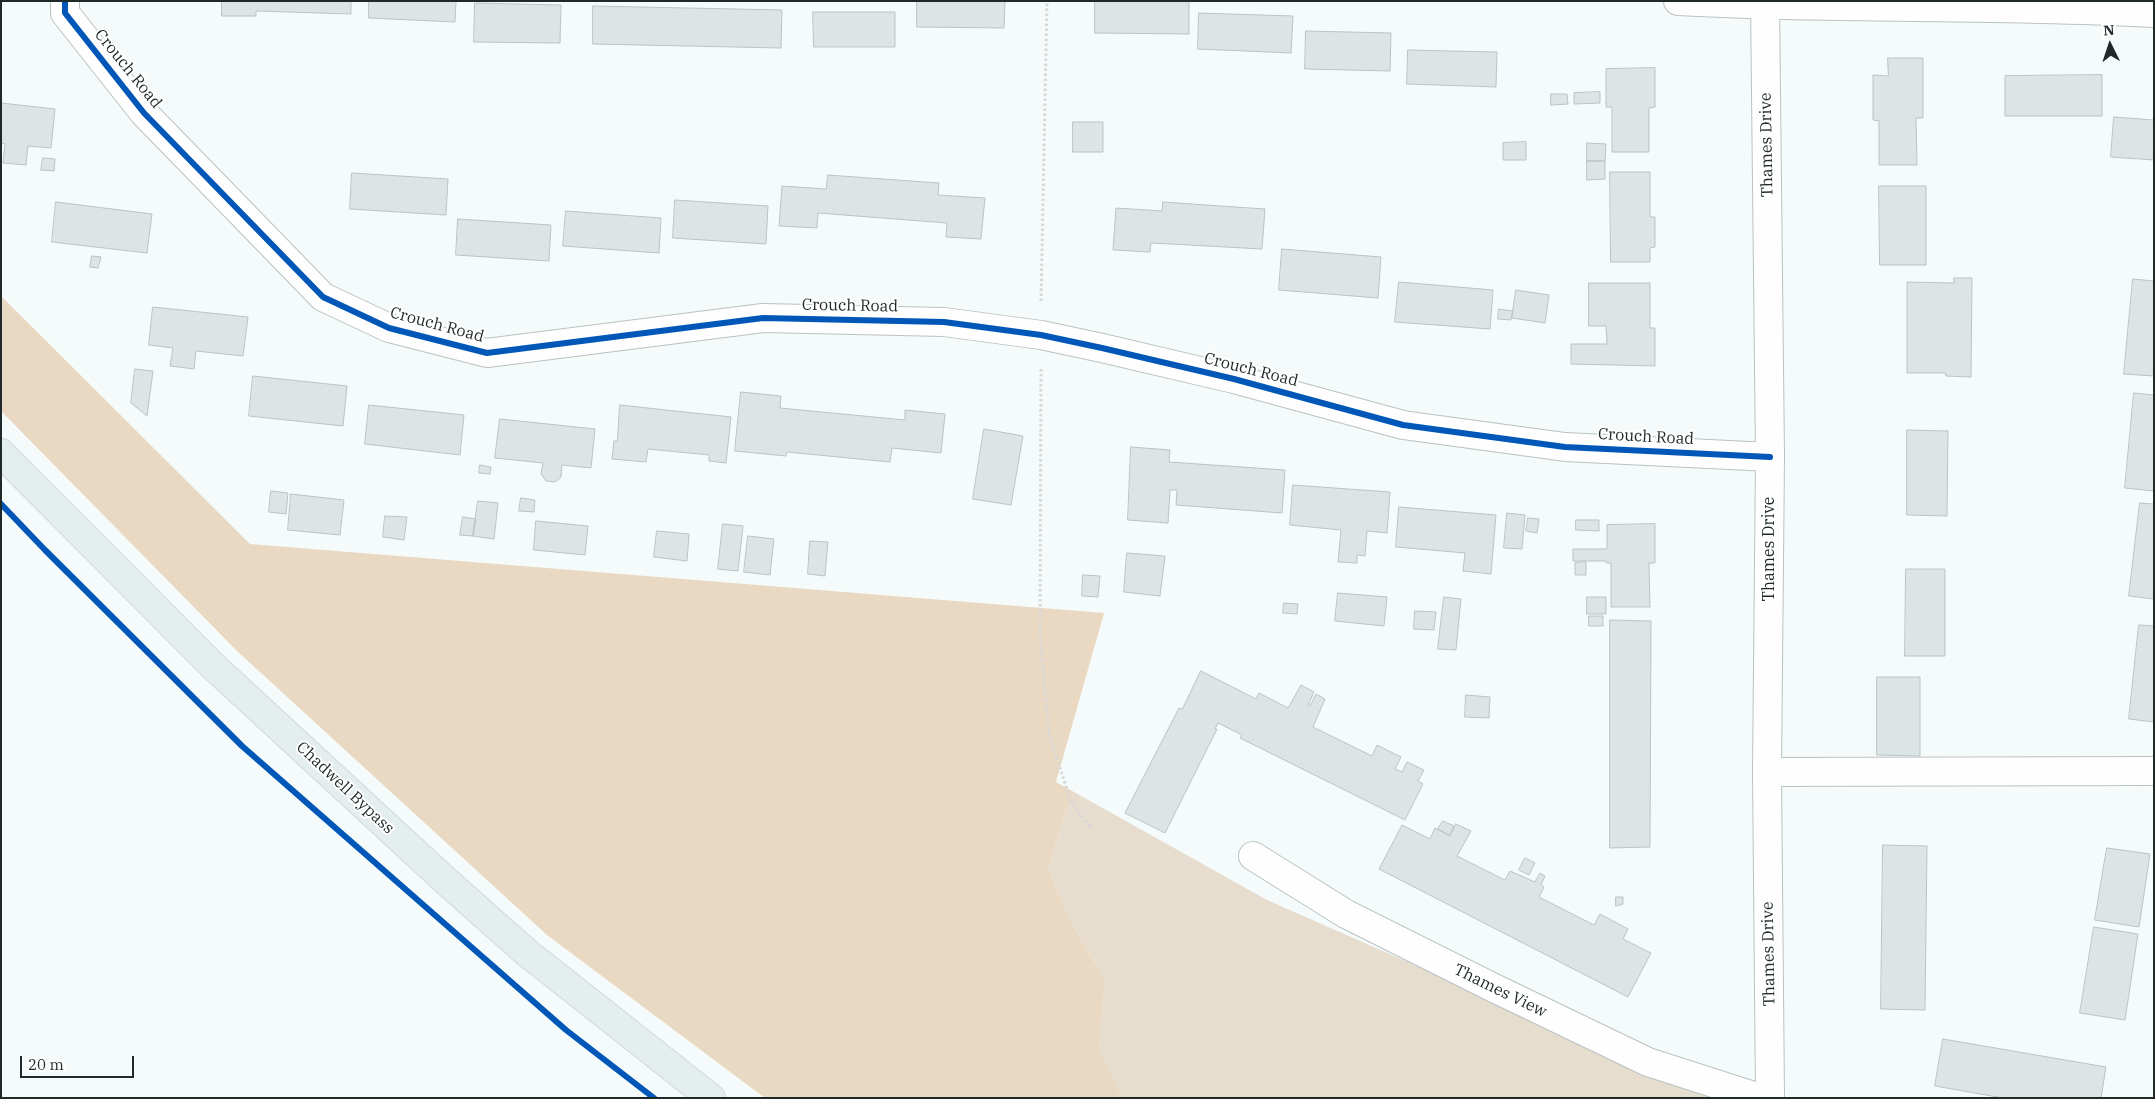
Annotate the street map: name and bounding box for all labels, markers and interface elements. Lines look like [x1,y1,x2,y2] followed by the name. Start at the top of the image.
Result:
[2085,20,2135,70] north arrow
[2103,21,2115,39] text: N
[90,26,166,112] street label: Crouch Road
[1756,92,1778,198] street label: Thames Drive
[802,296,898,316] street label: Crouch Road
[388,303,486,347] street label: Crouch Road
[1202,349,1300,391] street label: Crouch Road
[1597,425,1695,449] street label: Crouch Road
[1759,497,1779,601] street label: Thames Drive
[292,738,398,838] street label: Chadwell Bypass
[1758,901,1780,1007] street label: Thames Drive
[1450,960,1550,1022] street label: Thames View
[22,1046,136,1078] scale bar
[28,1055,64,1074] text: 20 m

